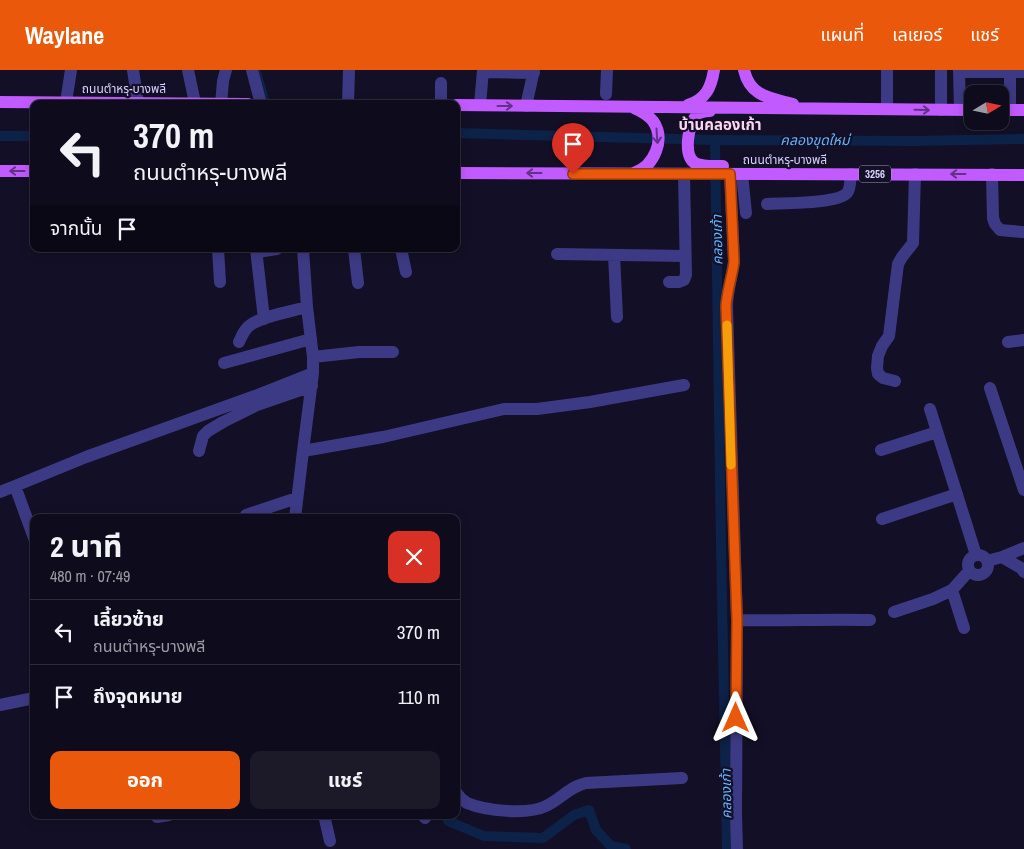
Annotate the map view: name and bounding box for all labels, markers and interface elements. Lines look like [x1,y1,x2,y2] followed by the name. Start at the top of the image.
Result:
[25,19,104,51] text: Waylane
[820,22,864,47] text: แผนที่
[892,22,942,47] text: เลเยอร์
[970,22,999,47] text: แชร์
[82,81,166,97] street label: ถนนตำหรุ-บางพลี
[964,85,1009,130] north arrow
[964,85,1009,130] map controls
[496,101,513,111] one-way arrow
[914,105,930,115] one-way arrow
[133,112,214,159] text: 370 m
[679,114,761,135] district label: บ้านคลองเก้า
[50,120,115,185] icon: left
[552,123,594,174] pin
[652,128,661,144] one-way arrow
[559,130,587,158] icon: arrive
[780,131,852,149] water label: คลองขุดใหม่
[743,152,827,168] street label: ถนนตำหรุ-บางพลี
[133,157,288,187] text: ถนนตำหรุ-บางพลี
[9,166,26,176] one-way arrow
[859,166,891,182] road number: 3256
[526,169,542,178] one-way arrow
[950,169,966,179] one-way arrow
[708,213,726,265] water label: คลองเก้า
[50,215,103,241] text: จากนั้น
[113,215,141,243] icon: arrive
[50,526,122,566] text: 2 นาที
[388,531,440,583] button: close
[50,565,130,587] text: 480 m · 07:49
[93,606,164,632] text: เลี้ยวซ้าย
[50,618,78,646] icon: left
[397,619,440,645] text: 370 m
[93,635,206,657] text: ถนนตำหรุ-บางพลี
[50,683,78,711] icon: arrive
[93,683,183,709] text: ถึงจุดหมาย
[398,684,440,710] text: 110 m
[709,691,761,743] position arrow
[50,751,240,809] button: ออก
[250,751,440,809] button: แชร์
[717,767,735,819] water label: คลองเก้า

